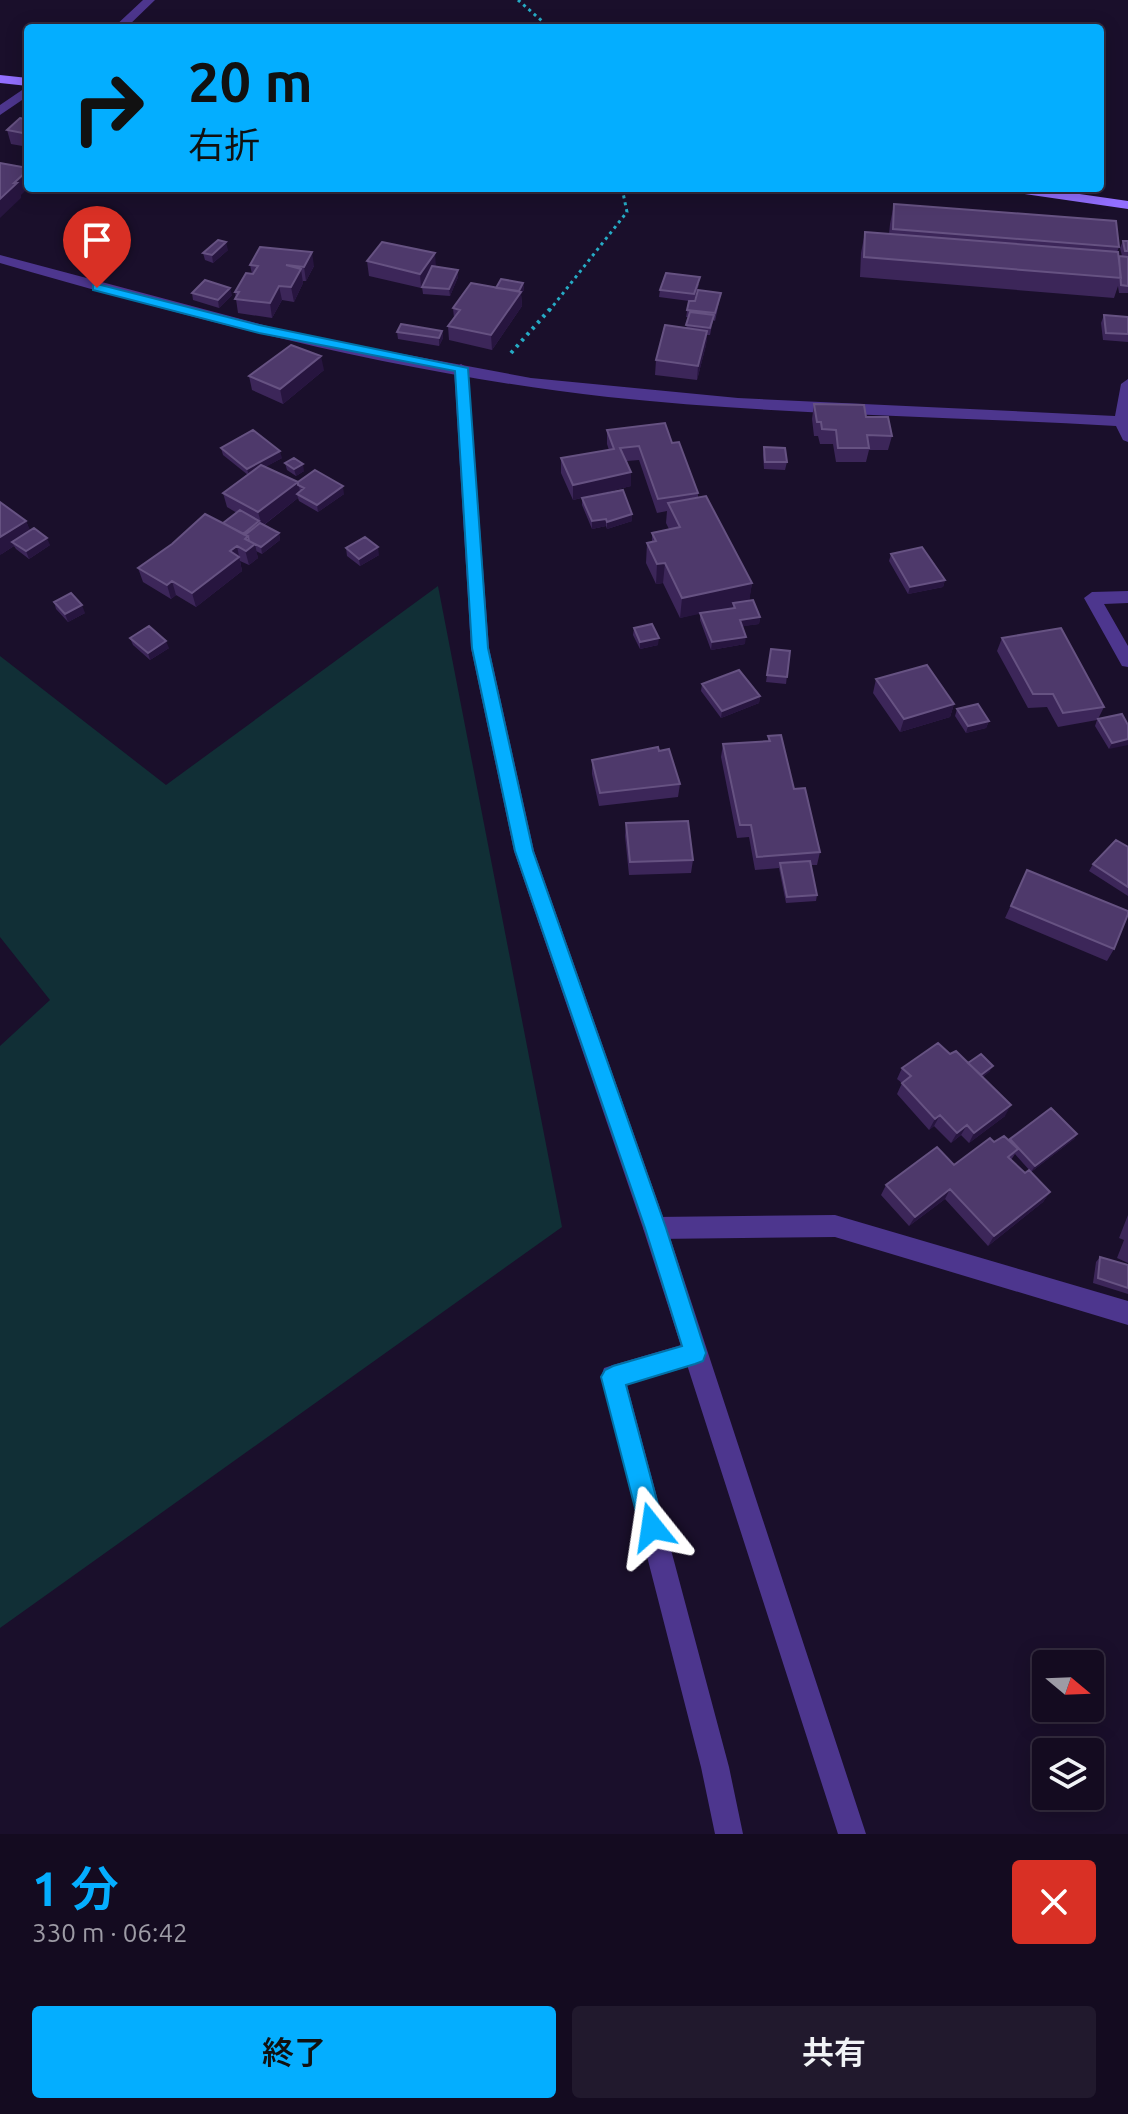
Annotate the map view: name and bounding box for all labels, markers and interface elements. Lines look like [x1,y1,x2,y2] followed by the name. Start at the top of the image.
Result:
[188,50,313,113] text: 20 m
[56,56,160,160] icon: right
[188,124,260,165] text: 右折
[63,206,131,288] pin
[75,218,119,262] icon: arrive
[610,1485,694,1569] position arrow
[1032,1650,1104,1722] north arrow
[1032,1650,1104,1810] map controls
[1032,1738,1104,1810] button: layers
[1012,1860,1096,1944] button: close
[32,1861,118,1915] text: 1 分
[32,1918,188,1947] text: 330 m · 06:42
[32,2006,556,2098] button: 終了
[572,2006,1096,2098] button: 共有

